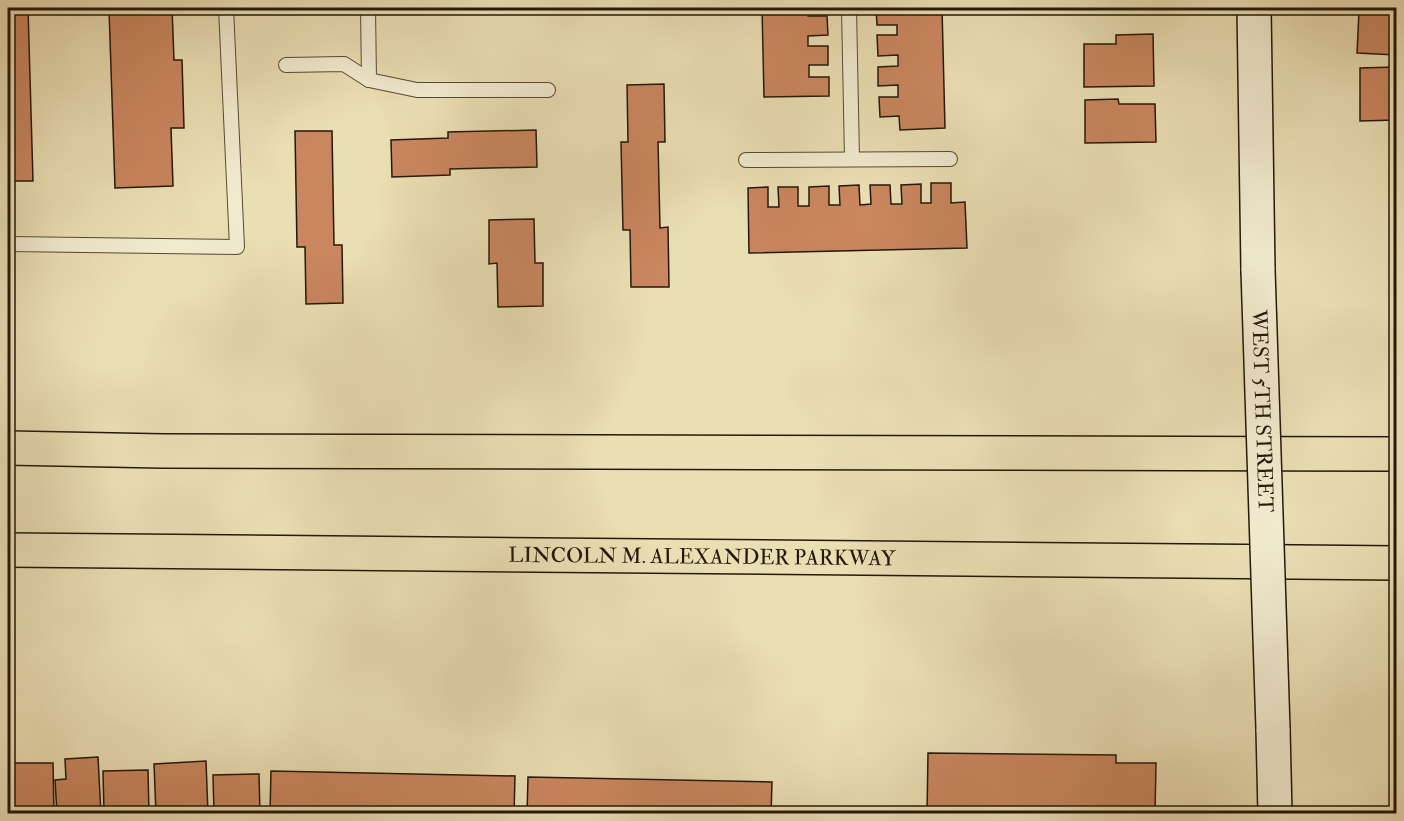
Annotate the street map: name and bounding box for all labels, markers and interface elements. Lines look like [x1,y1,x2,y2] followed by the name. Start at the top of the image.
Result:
[1246,308,1279,513] street label: WEST 5TH STREET
[508,541,896,572] street label: LINCOLN M. ALEXANDER PARKWAY

